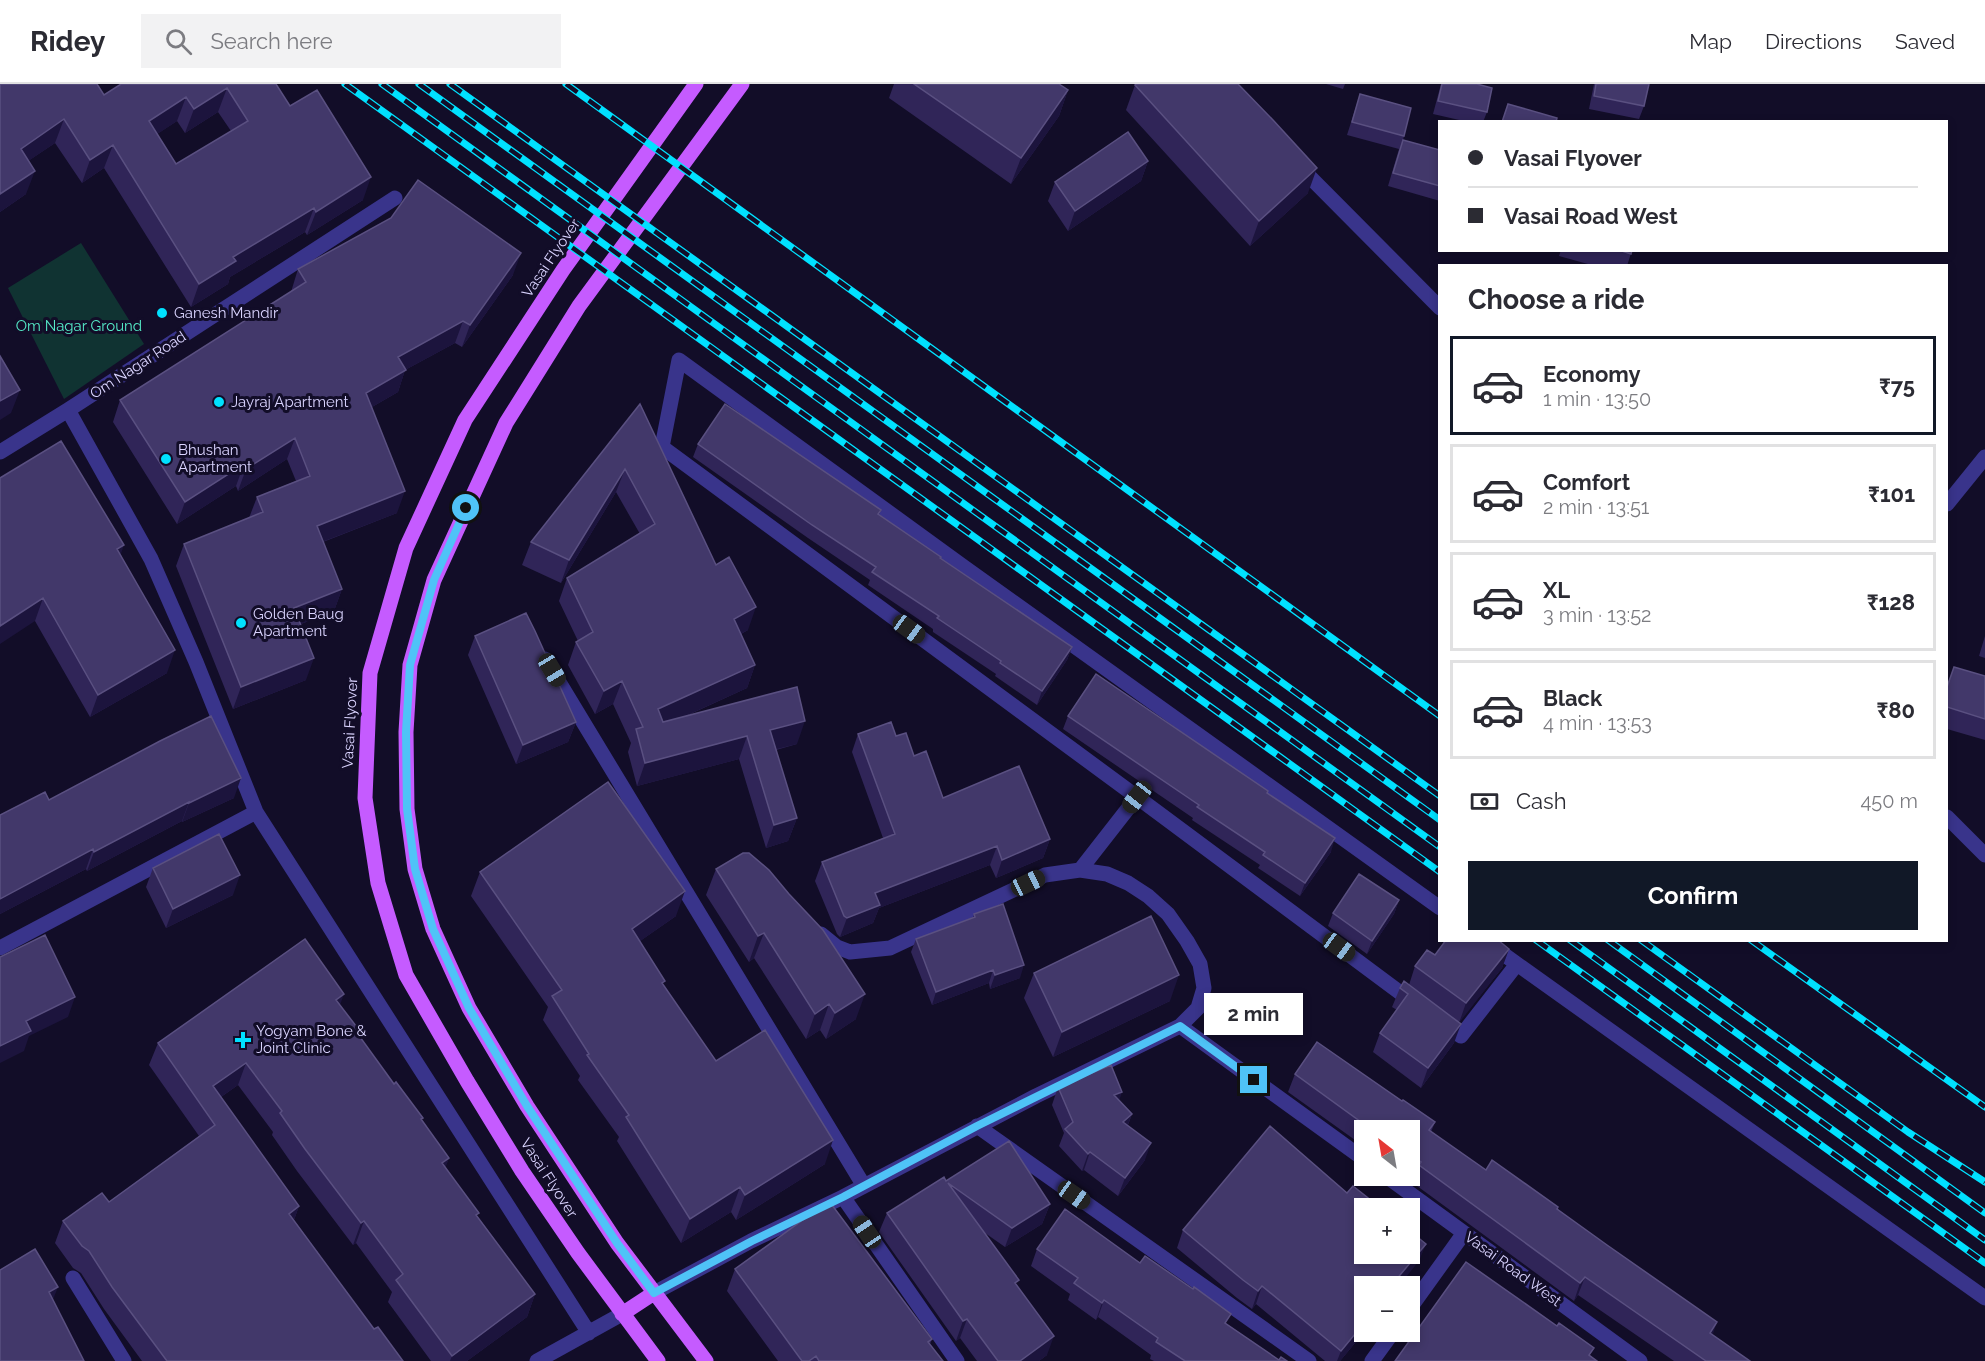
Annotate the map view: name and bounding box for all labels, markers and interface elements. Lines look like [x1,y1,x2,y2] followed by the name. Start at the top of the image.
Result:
[141,14,561,68] search box
[30,25,105,58] text: Ridey
[162,25,195,58] icon: search
[210,28,333,54] text: Search here
[1689,29,1732,54] text: Map
[1765,29,1862,54] text: Directions
[1895,29,1955,54] text: Saved
[1504,145,1642,171] text: Vasai Flyover
[1504,203,1678,229] text: Vasai Road West
[518,215,584,301] street label: Vasai Flyover
[1468,284,1644,315] text: Choose a ride
[174,304,279,322] place label: Ganesh Mandir
[155,306,169,320] marker: Ganesh Mandir
[16,317,142,335] park label: Om Nagar Ground
[87,327,189,403] street label: Om Nagar Road
[1471,359,1525,413] icon: car
[1543,361,1641,387] text: Economy
[1879,373,1915,399] text: ₹75
[1543,387,1651,411] text: 1 min · 13:50
[231,393,348,411] place label: Jayraj Apartment
[212,395,226,409] marker: Jayraj Apartment
[178,441,252,476] place label: Bhushan Apartment
[159,452,173,466] marker: Bhushan Apartment
[1471,467,1525,521] icon: car
[1543,469,1630,495] text: Comfort
[1868,481,1915,507] text: ₹101
[452,494,479,521] route start
[1543,495,1649,519] text: 2 min · 13:51
[1471,575,1525,629] icon: car
[1543,577,1570,603] text: XL
[1867,589,1915,615] text: ₹128
[1543,603,1651,627] text: 3 min · 13:52
[253,605,344,640] place label: Golden Baug Apartment
[889,611,929,647] car
[234,616,248,630] marker: Golden Baug Apartment
[535,650,569,690] car
[339,676,361,769] street label: Vasai Flyover
[1471,683,1525,737] icon: car
[1543,685,1602,711] text: Black
[1876,697,1915,723] text: ₹80
[1543,711,1652,735] text: 4 min · 13:53
[1119,777,1155,817] car
[1468,785,1501,818] icon: cash
[1516,788,1567,814] text: Cash
[1860,789,1918,813] text: 450 m
[1468,861,1918,930] button: Confirm
[1008,867,1048,899] car
[1319,929,1359,965] car
[1204,993,1304,1035] callout: 2 min
[1228,1002,1279,1026] text: 2 min
[256,1022,367,1057] place label: Yogyam Bone & Joint Clinic
[234,1031,252,1049] marker: Yogyam Bone & Joint Clinic
[1240,1066,1267,1093] route end
[1354,1120,1420,1186] north arrow
[1354,1120,1420,1342] map controls
[517,1135,582,1222] street label: Vasai Flyover
[1054,1177,1094,1213] car
[1354,1198,1420,1264] button: +
[849,1212,885,1252] car
[1461,1228,1565,1310] street label: Vasai Road West
[1354,1276,1420,1342] button: −

